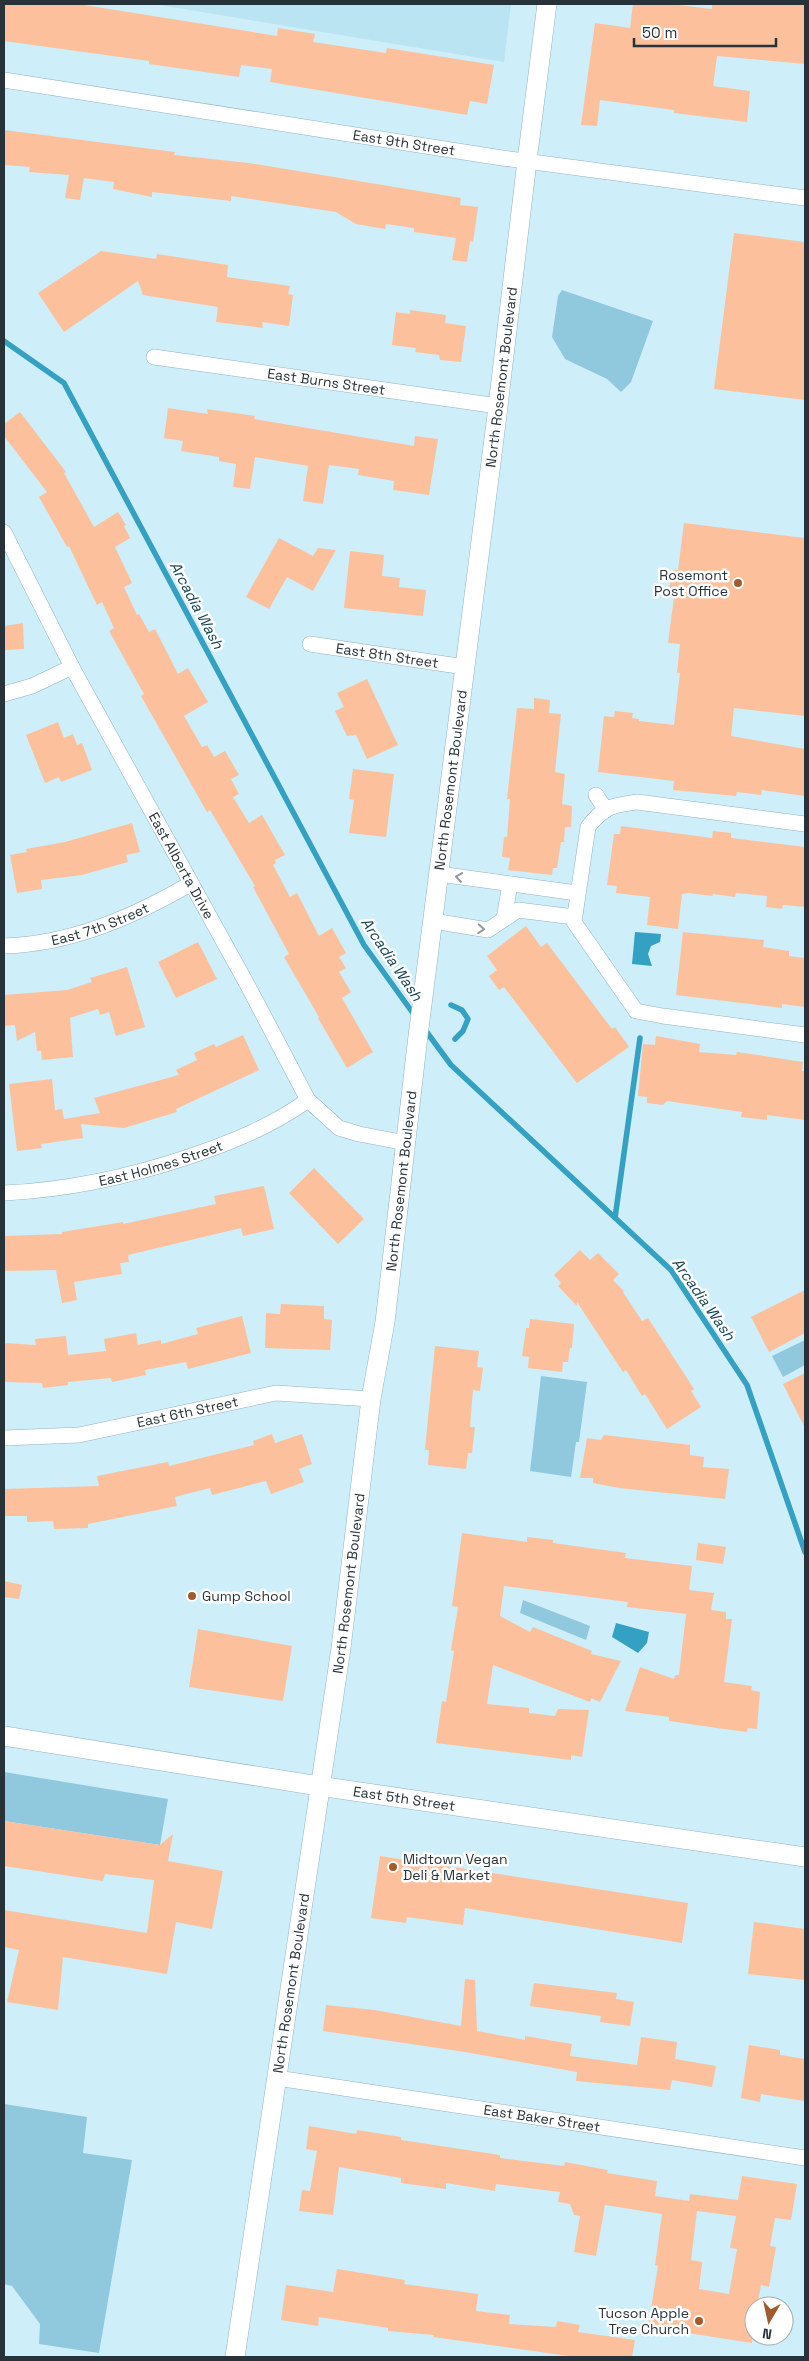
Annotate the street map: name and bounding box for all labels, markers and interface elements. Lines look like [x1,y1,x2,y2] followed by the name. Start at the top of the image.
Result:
[634,15,776,47] scale bar
[642,23,677,42] text: 50 m
[352,126,457,160] street label: East 9th Street
[481,286,521,468] street label: North Rosemont Boulevard
[266,364,386,399] street label: East Burns Street
[166,558,228,653] water label: Arcadia Wash
[654,566,728,600] place label: Rosemont Post Office
[732,577,744,589] marker: Rosemont Post Office
[335,639,440,672] street label: East 8th Street
[430,689,471,871] street label: North Rosemont Boulevard
[145,809,218,922] street label: East Alberta Drive
[454,872,462,883] one-way arrow
[49,898,152,949] street label: East 7th Street
[357,914,427,1005] water label: Arcadia Wash
[478,923,486,934] one-way arrow
[382,1090,421,1272] street label: North Rosemont Boulevard
[97,1136,225,1190] street label: East Holmes Street
[669,1254,740,1345] water label: Arcadia Wash
[135,1392,240,1431] street label: East 6th Street
[328,1492,369,1675] street label: North Rosemont Boulevard
[202,1587,291,1605] place label: Gump School
[186,1590,198,1602] marker: Gump School
[352,1782,456,1815] street label: East 5th Street
[403,1850,508,1884] place label: Midtown Vegan Deli & Market
[387,1861,399,1873] marker: Midtown Vegan Deli & Market
[269,1892,313,2074] street label: North Rosemont Boulevard
[482,2100,602,2136] street label: East Baker Street
[744,2296,794,2346] north arrow
[598,2304,689,2338] place label: Tucson Apple Tree Church
[693,2315,705,2327] marker: Tucson Apple Tree Church
[761,2324,773,2343] text: N

